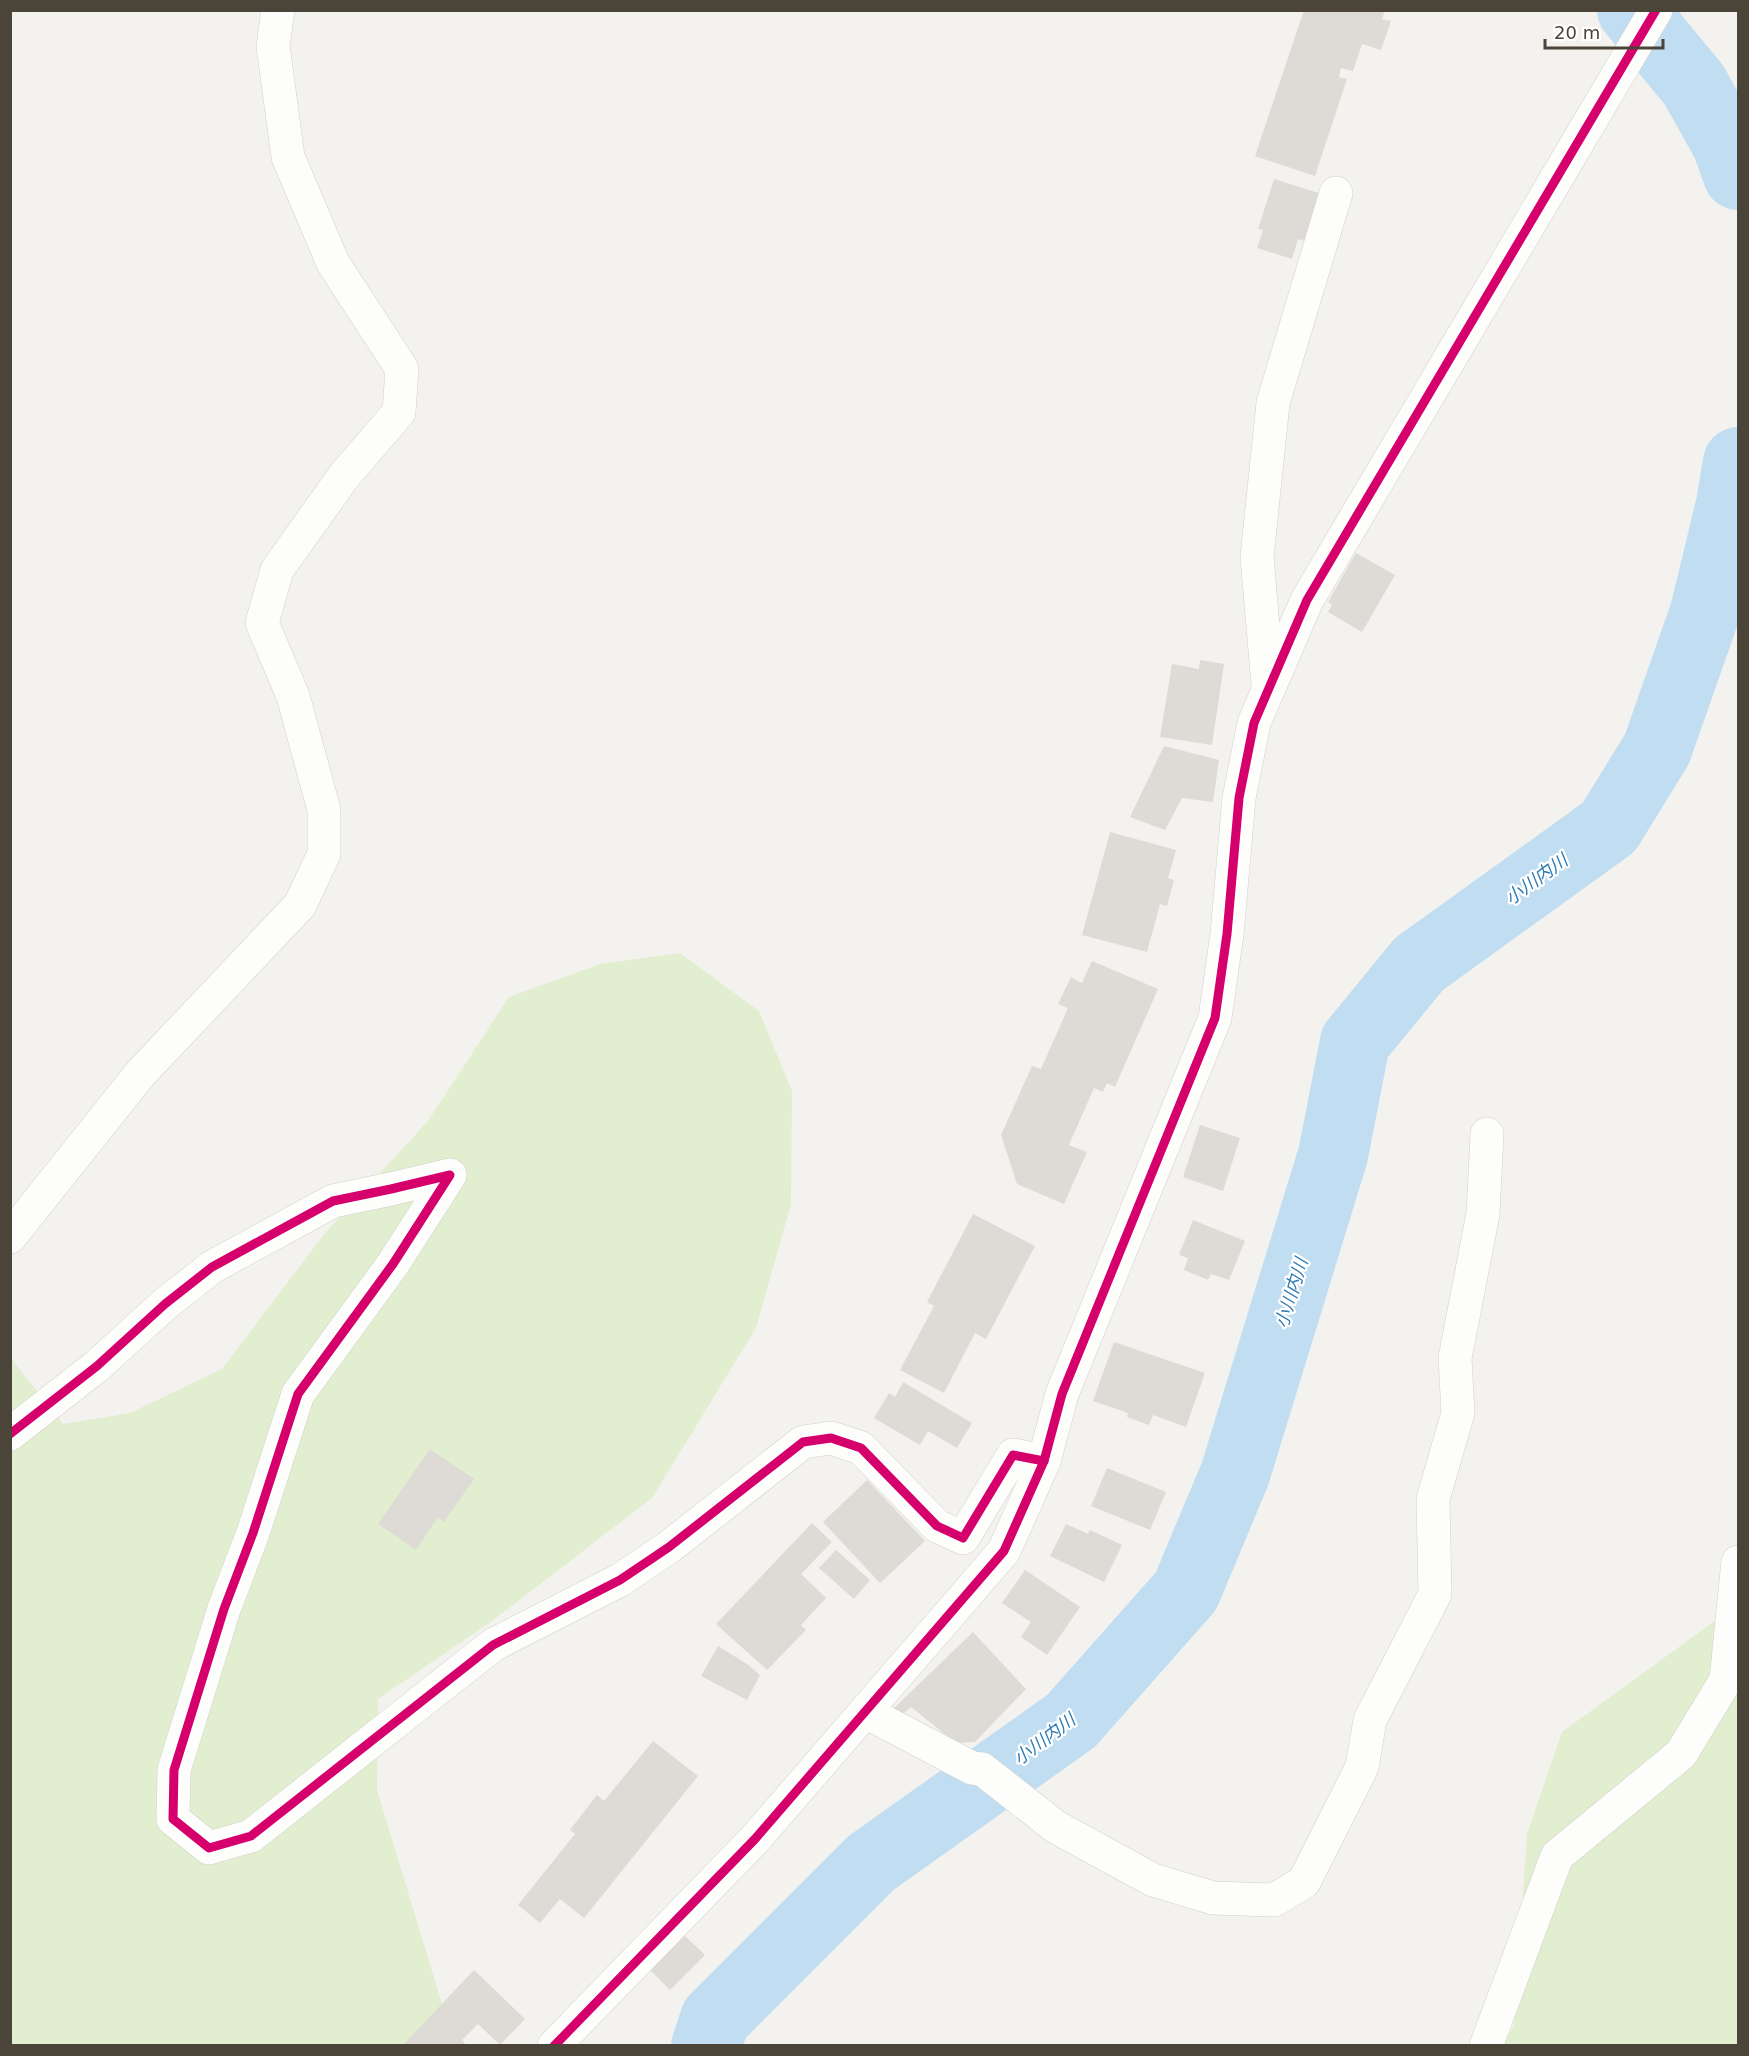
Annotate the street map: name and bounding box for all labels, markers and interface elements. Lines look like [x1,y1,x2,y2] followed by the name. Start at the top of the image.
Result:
[1545,12,1664,50] scale bar
[1554,22,1600,43] text: 20 m
[1501,848,1573,909] water label: 小川内川
[1270,1254,1312,1330] water label: 小川内川
[1009,1708,1081,1769] water label: 小川内川

